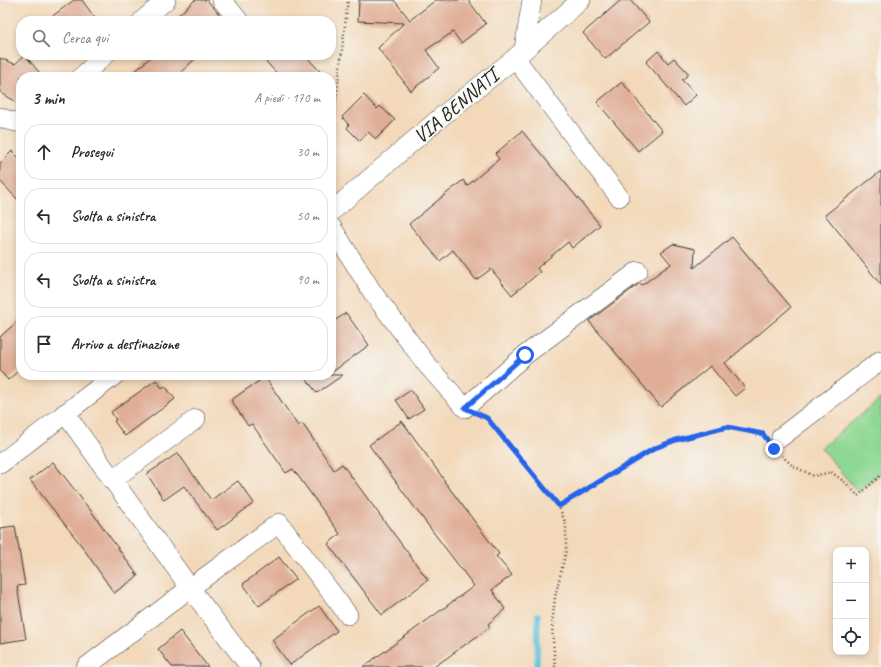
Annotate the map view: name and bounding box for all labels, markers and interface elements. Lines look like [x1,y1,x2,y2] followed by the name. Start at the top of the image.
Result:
[16,16,336,60] search box
[30,27,52,49] icon: search
[62,29,108,48] text: Cerca qui
[409,61,506,149] street label: VIA BENNATI
[32,88,65,109] text: 3 min
[255,90,320,106] text: A piedi · 170 m
[33,141,55,163] icon: ahead
[71,143,113,162] text: Prosegui
[297,144,319,160] text: 30 m
[33,205,55,227] icon: left
[71,207,155,226] text: Svolta a sinistra
[297,208,319,224] text: 50 m
[33,269,55,291] icon: left
[71,271,155,290] text: Svolta a sinistra
[297,272,319,288] text: 90 m
[33,333,55,355] icon: arrive
[71,335,179,354] text: Arrivo a destinazione
[516,346,534,364] route start
[765,440,783,458] route end
[833,547,869,655] map controls
[833,547,869,583] button: +
[833,583,869,619] button: −
[833,619,869,655] button: locate

